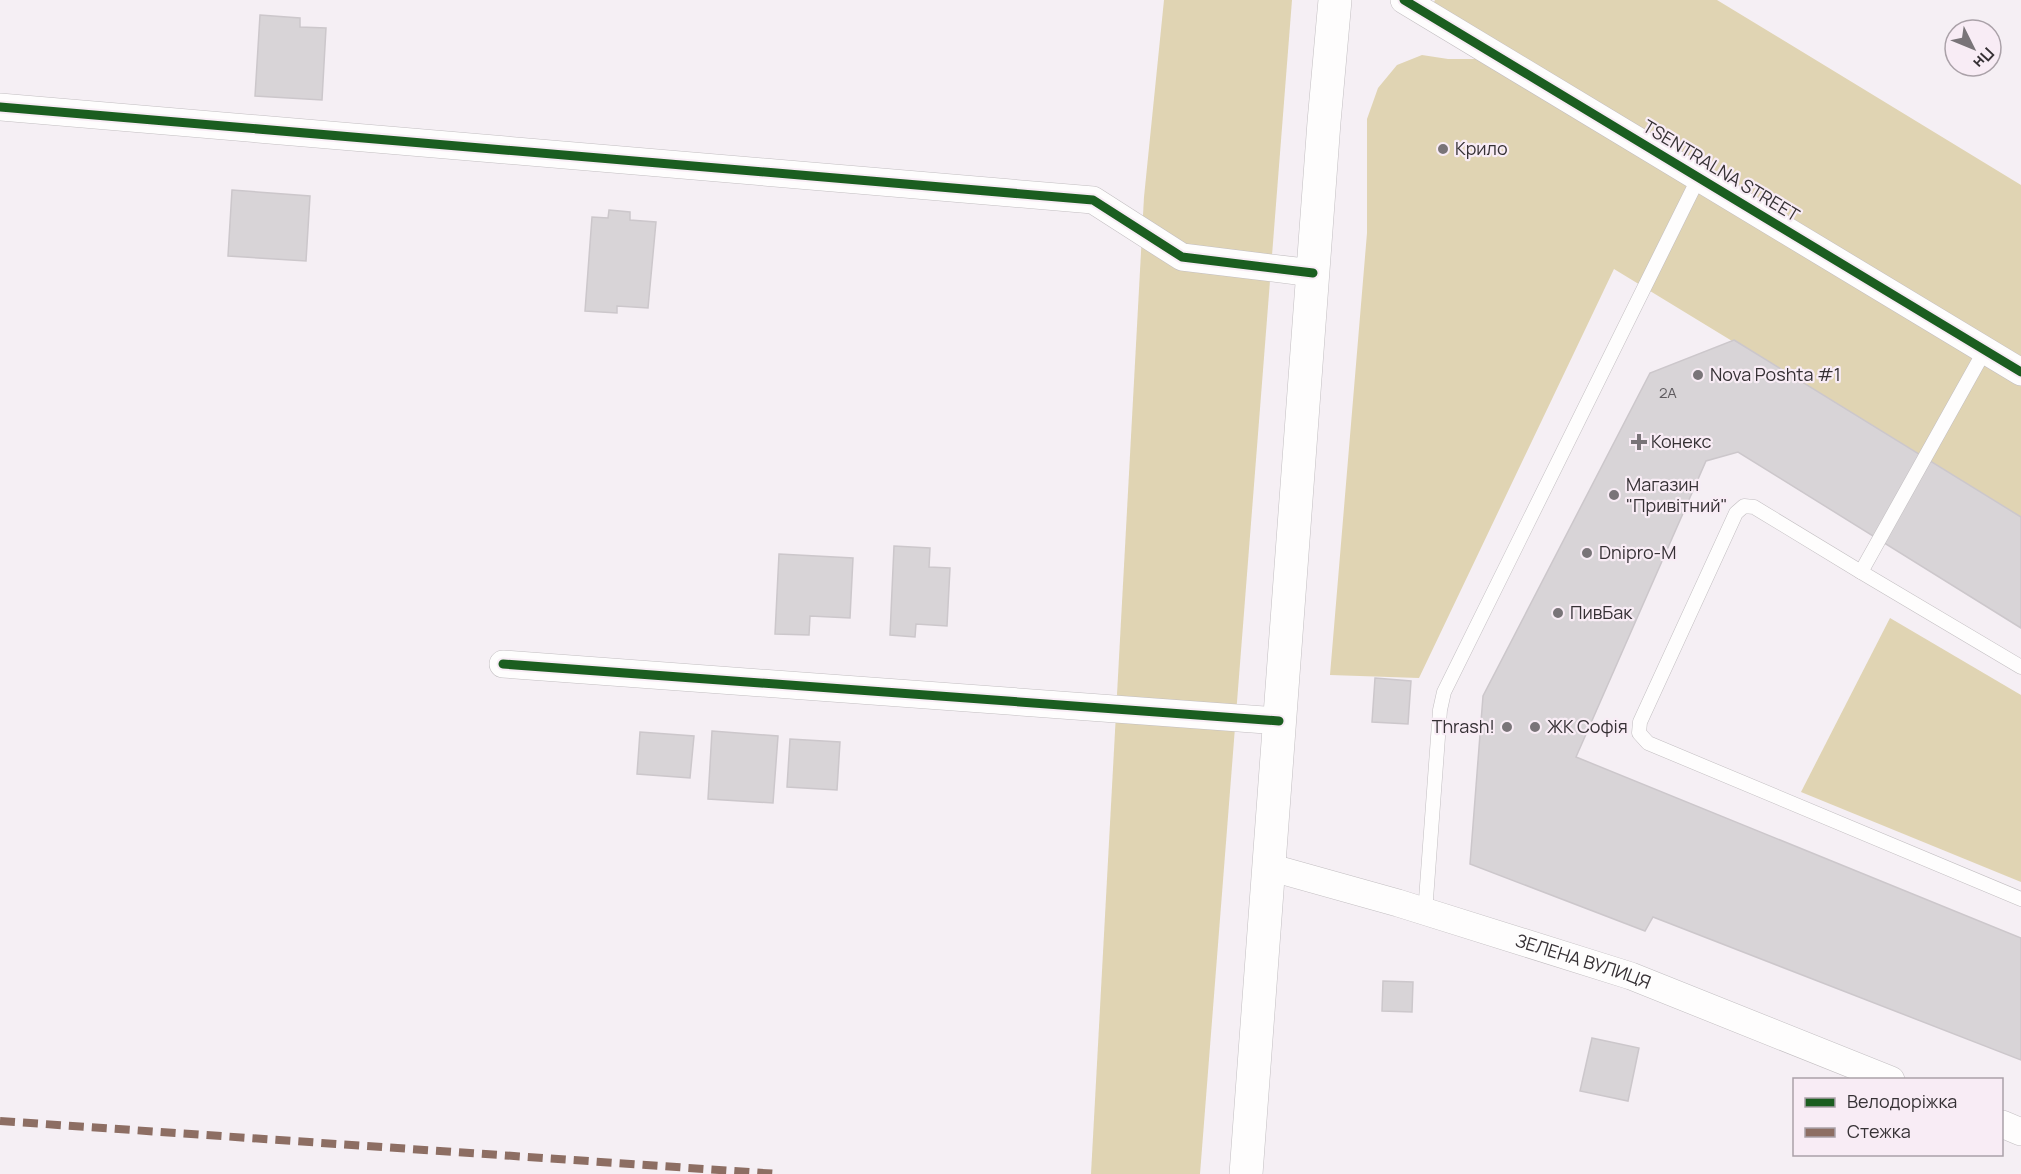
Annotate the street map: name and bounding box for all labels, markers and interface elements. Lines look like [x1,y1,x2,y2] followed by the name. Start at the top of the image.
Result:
[1943,18,2003,78] north arrow
[1969,43,1999,74] text: Пн
[1639,114,1805,227] street label: TSENTRALNA STREET
[1455,136,1508,160] place label: Крило
[1436,142,1450,156] marker: Крило
[1710,362,1841,386] place label: Nova Poshta #1
[1691,368,1705,382] marker: Nova Poshta #1
[1659,382,1677,403] house number: 2А
[1651,429,1712,453] place label: Конекс
[1632,435,1646,449] marker: Конекс
[1626,472,1728,517] place label: Магазин "Привітний"
[1607,488,1621,502] marker: Магазин "Привітний"
[1599,540,1676,564] place label: Dnipro-M
[1580,546,1594,560] marker: Dnipro-M
[1570,600,1633,624] place label: ПивБак
[1551,606,1565,620] marker: ПивБак
[1432,714,1495,738] place label: Thrash!
[1547,714,1628,738] place label: ЖК Софія
[1500,720,1514,734] marker: Thrash!
[1528,720,1542,734] marker: ЖК Софія
[1513,928,1655,994] street label: ЗЕЛЕНА ВУЛИЦЯ
[1793,1078,2003,1156] legend
[1847,1089,1957,1113] text: Велодоріжка
[1847,1119,1911,1143] text: Стежка

